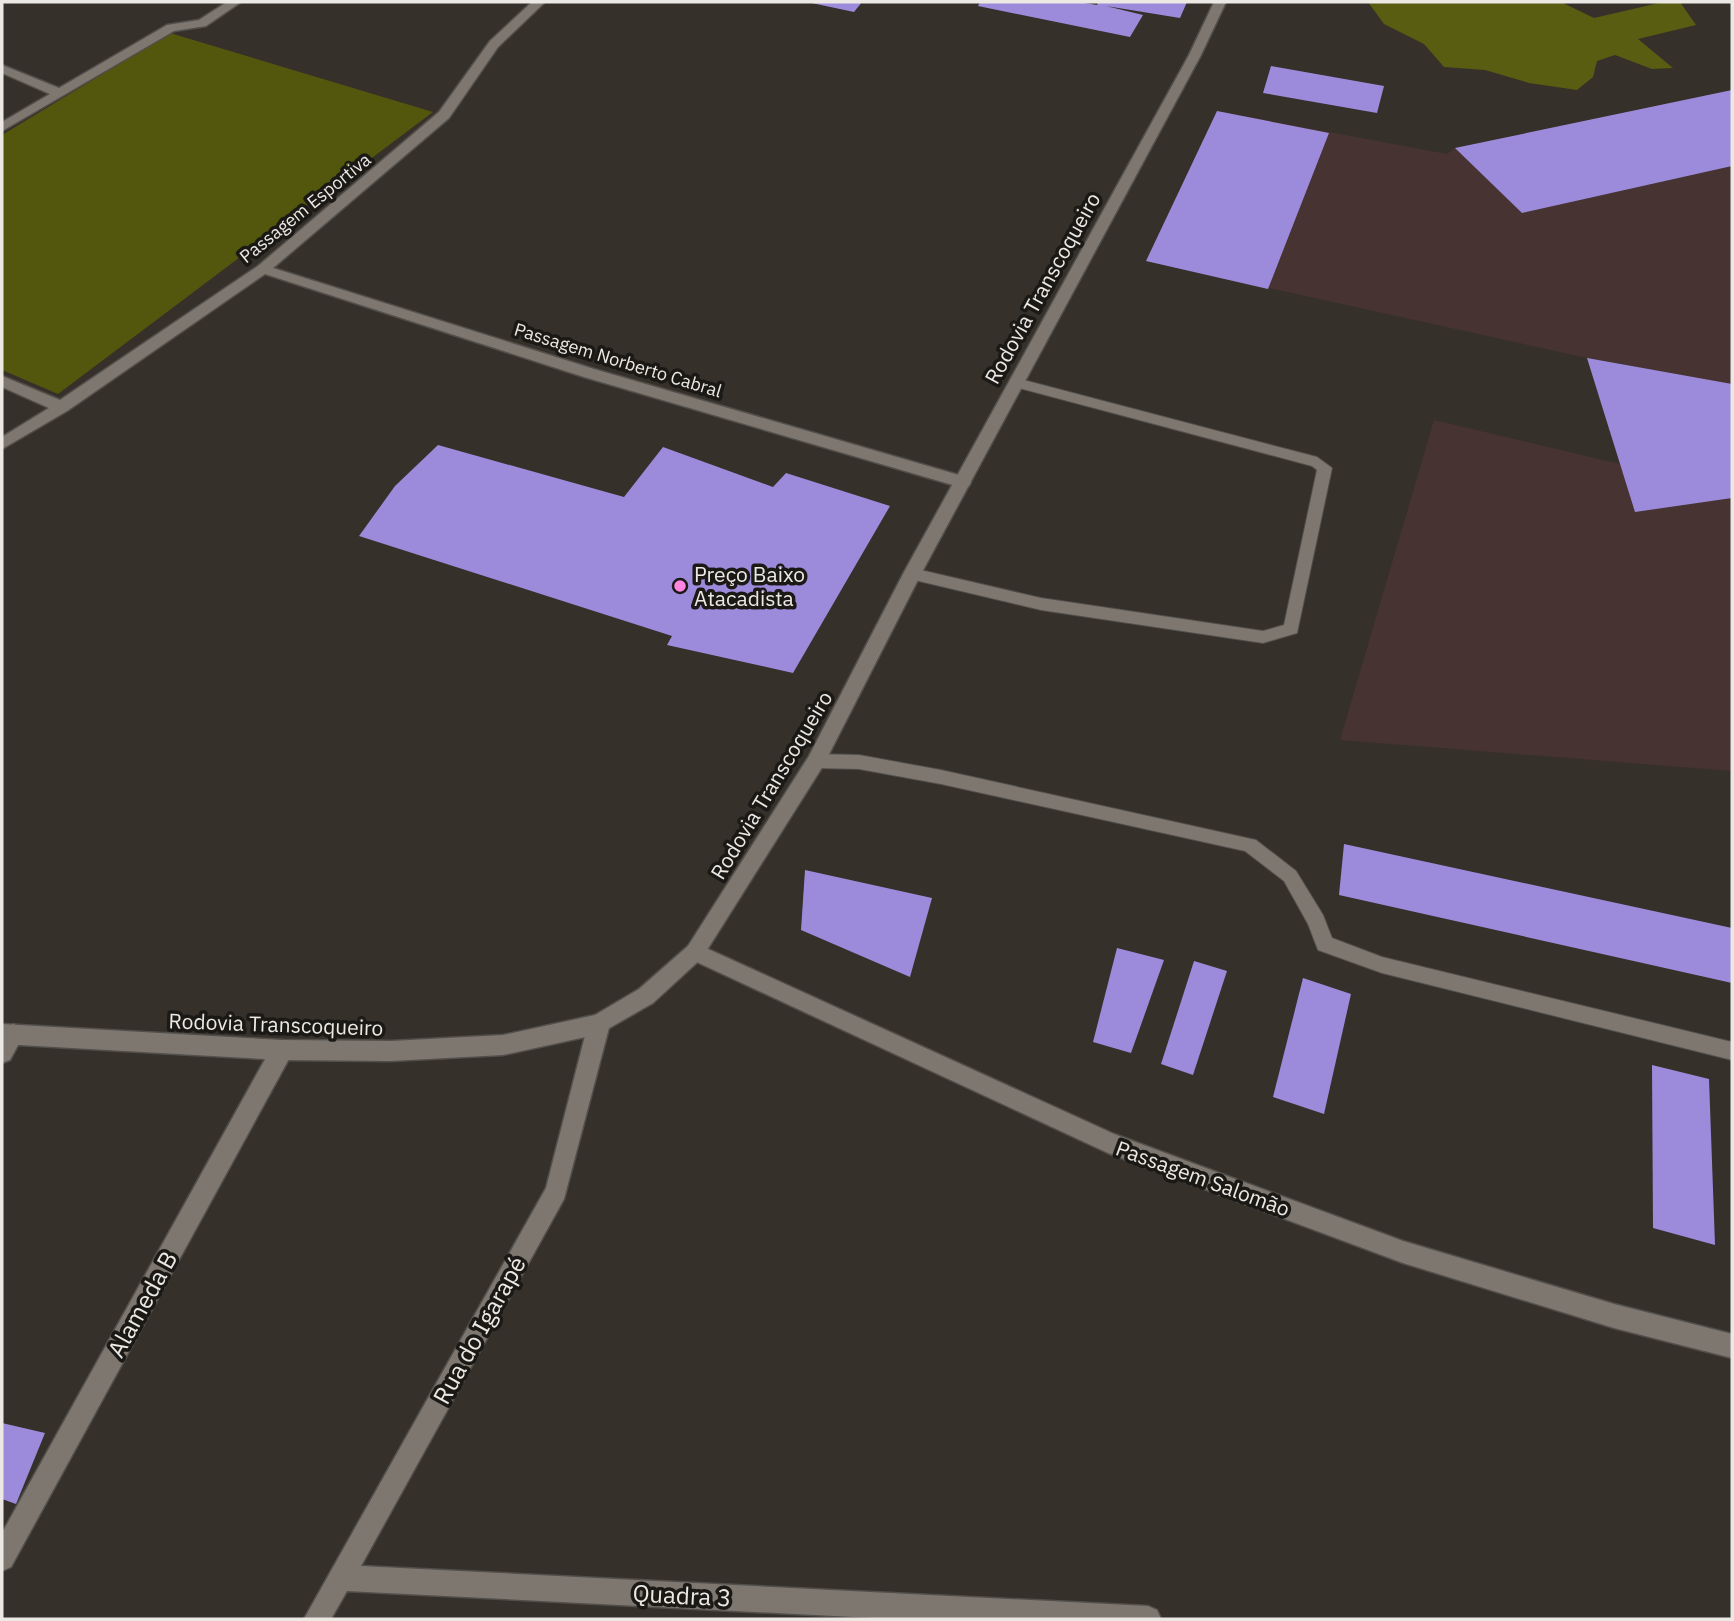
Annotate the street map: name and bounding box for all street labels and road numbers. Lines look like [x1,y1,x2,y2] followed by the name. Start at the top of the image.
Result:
[235,148,376,268] street label: Passagem Esportiva
[978,187,1106,389] street label: Rodovia Transcoqueiro
[511,317,725,403] street label: Passagem Norberto Cabral
[704,686,838,884] street label: Rodovia Transcoqueiro
[168,1006,384,1042] street label: Rodovia Transcoqueiro
[1112,1134,1294,1222] street label: Passagem Salomão
[100,1245,184,1363] street label: Alameda B
[425,1250,533,1410] street label: Rua do Igarapé
[632,1576,732,1614] street label: Quadra 3

